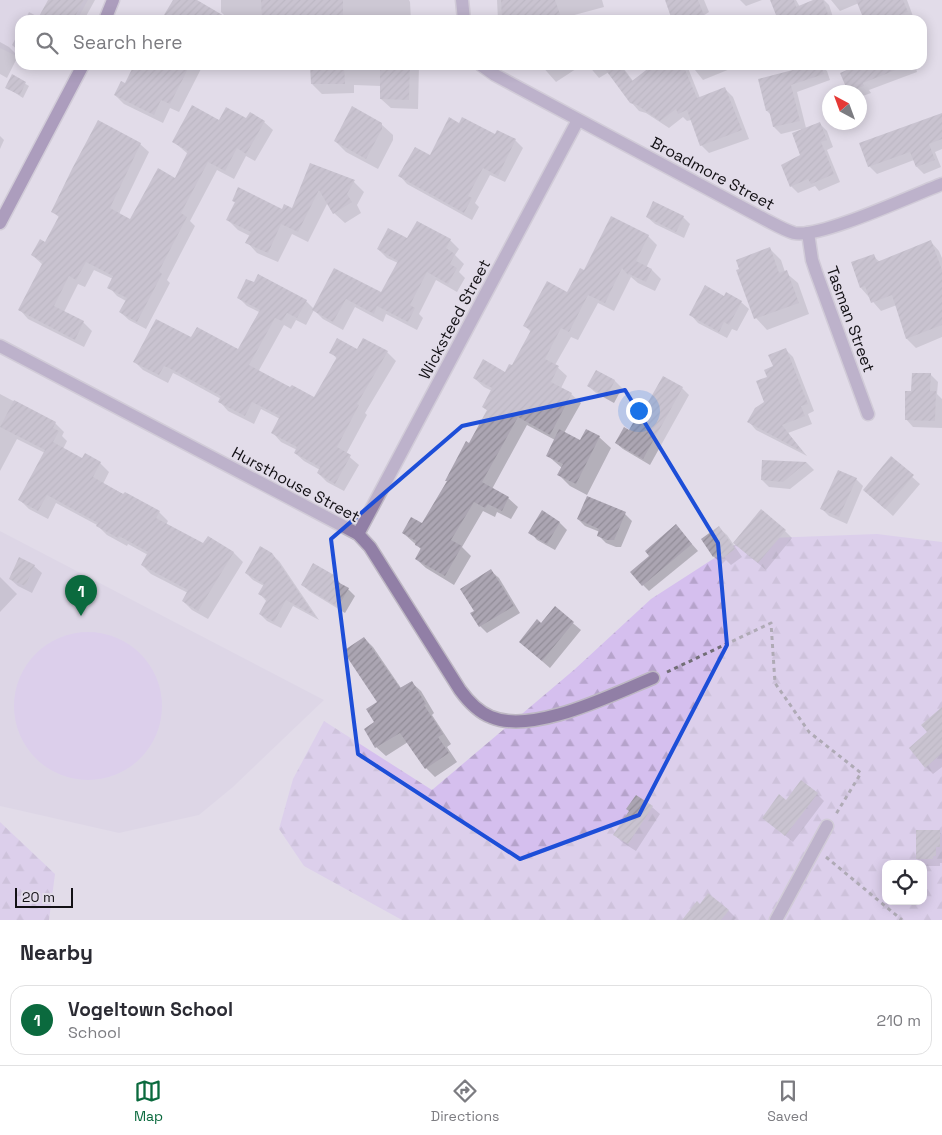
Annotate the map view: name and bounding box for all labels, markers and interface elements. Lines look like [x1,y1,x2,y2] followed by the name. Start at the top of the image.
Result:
[15,15,927,70] search box
[33,29,61,57] icon: search
[73,30,183,55] text: Search here
[822,85,867,130] north arrow
[647,132,778,215] street label: Broadmore Street
[414,255,495,383] street label: Wicksteed Street
[822,263,879,375] street label: Tasman Street
[626,398,652,424] your location
[228,442,363,527] street label: Hursthouse Street
[65,575,97,616] pin: 1
[882,860,927,905] map controls
[882,860,927,905] button: locate
[15,885,72,908] scale bar
[22,888,55,906] text: 20 m
[20,939,93,966] text: Nearby
[68,997,233,1022] text: Vogeltown School
[33,1010,41,1031] text: 1
[877,1010,921,1031] text: 210 m
[68,1022,121,1043] text: School
[134,1077,163,1125] tab: Map
[431,1077,499,1125] tab: Directions
[767,1077,808,1125] tab: Saved

